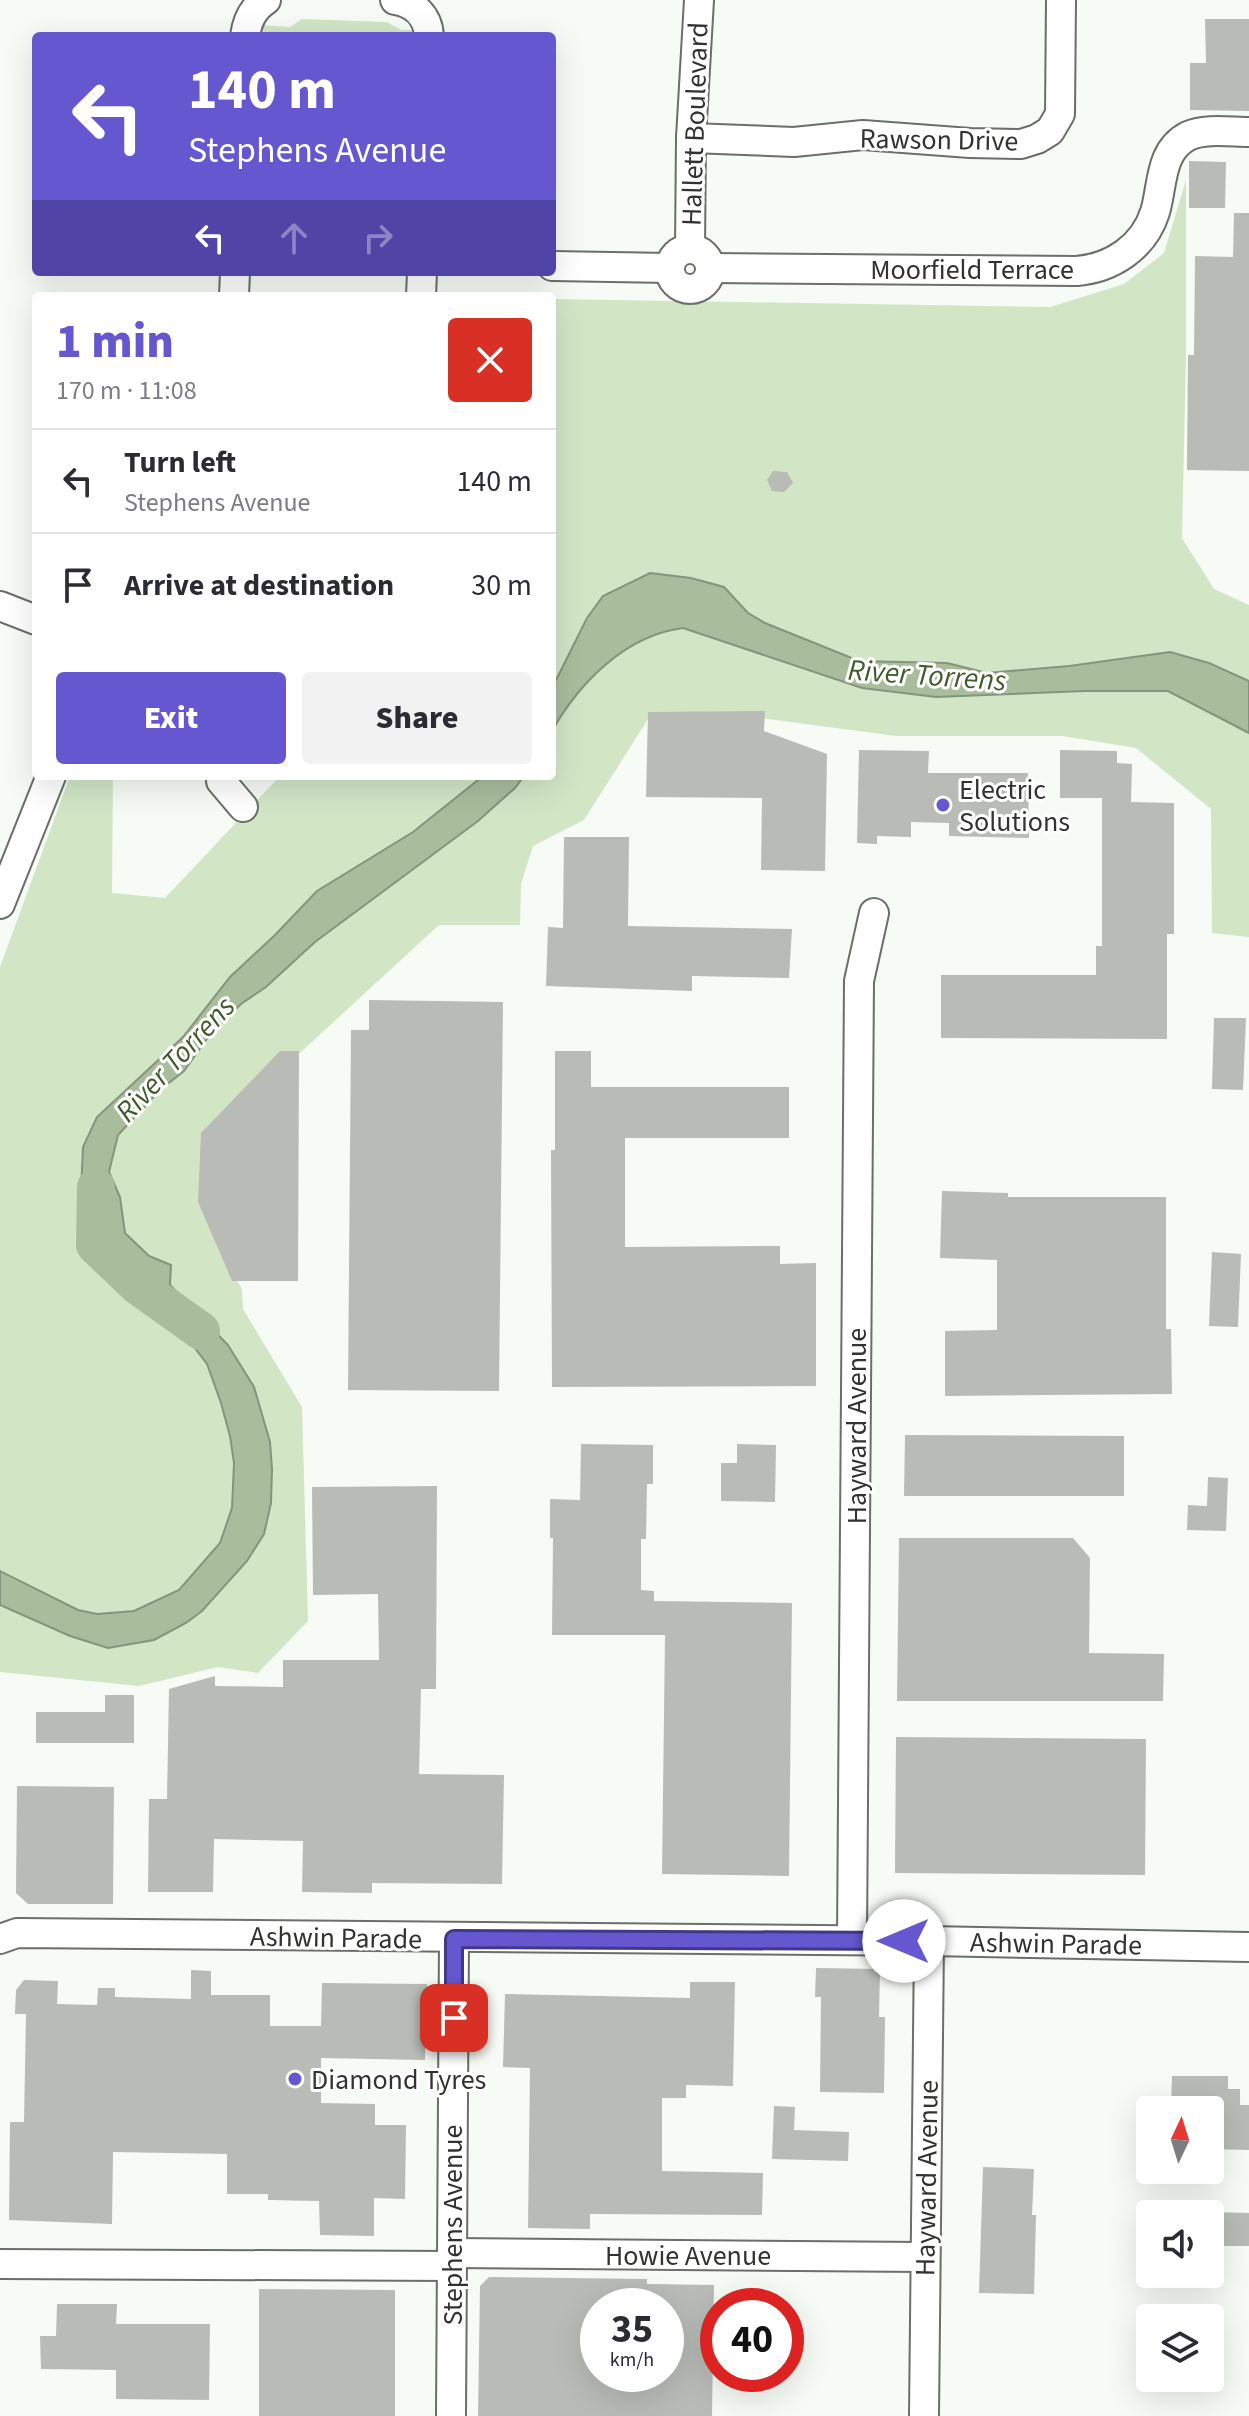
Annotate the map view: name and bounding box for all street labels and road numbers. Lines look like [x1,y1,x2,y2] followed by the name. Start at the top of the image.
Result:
[671,21,719,227] street label: Hallett Boulevard
[859,119,1019,161] street label: Rawson Drive
[870,250,1074,290] street label: Moorfield Terrace
[837,1328,877,1524] street label: Hayward Avenue
[250,1917,422,1959] street label: Ashwin Parade
[970,1923,1142,1965] street label: Ashwin Parade
[905,2080,949,2276] street label: Hayward Avenue
[433,2125,473,2325] street label: Stephens Avenue
[605,2236,771,2276] street label: Howie Avenue

